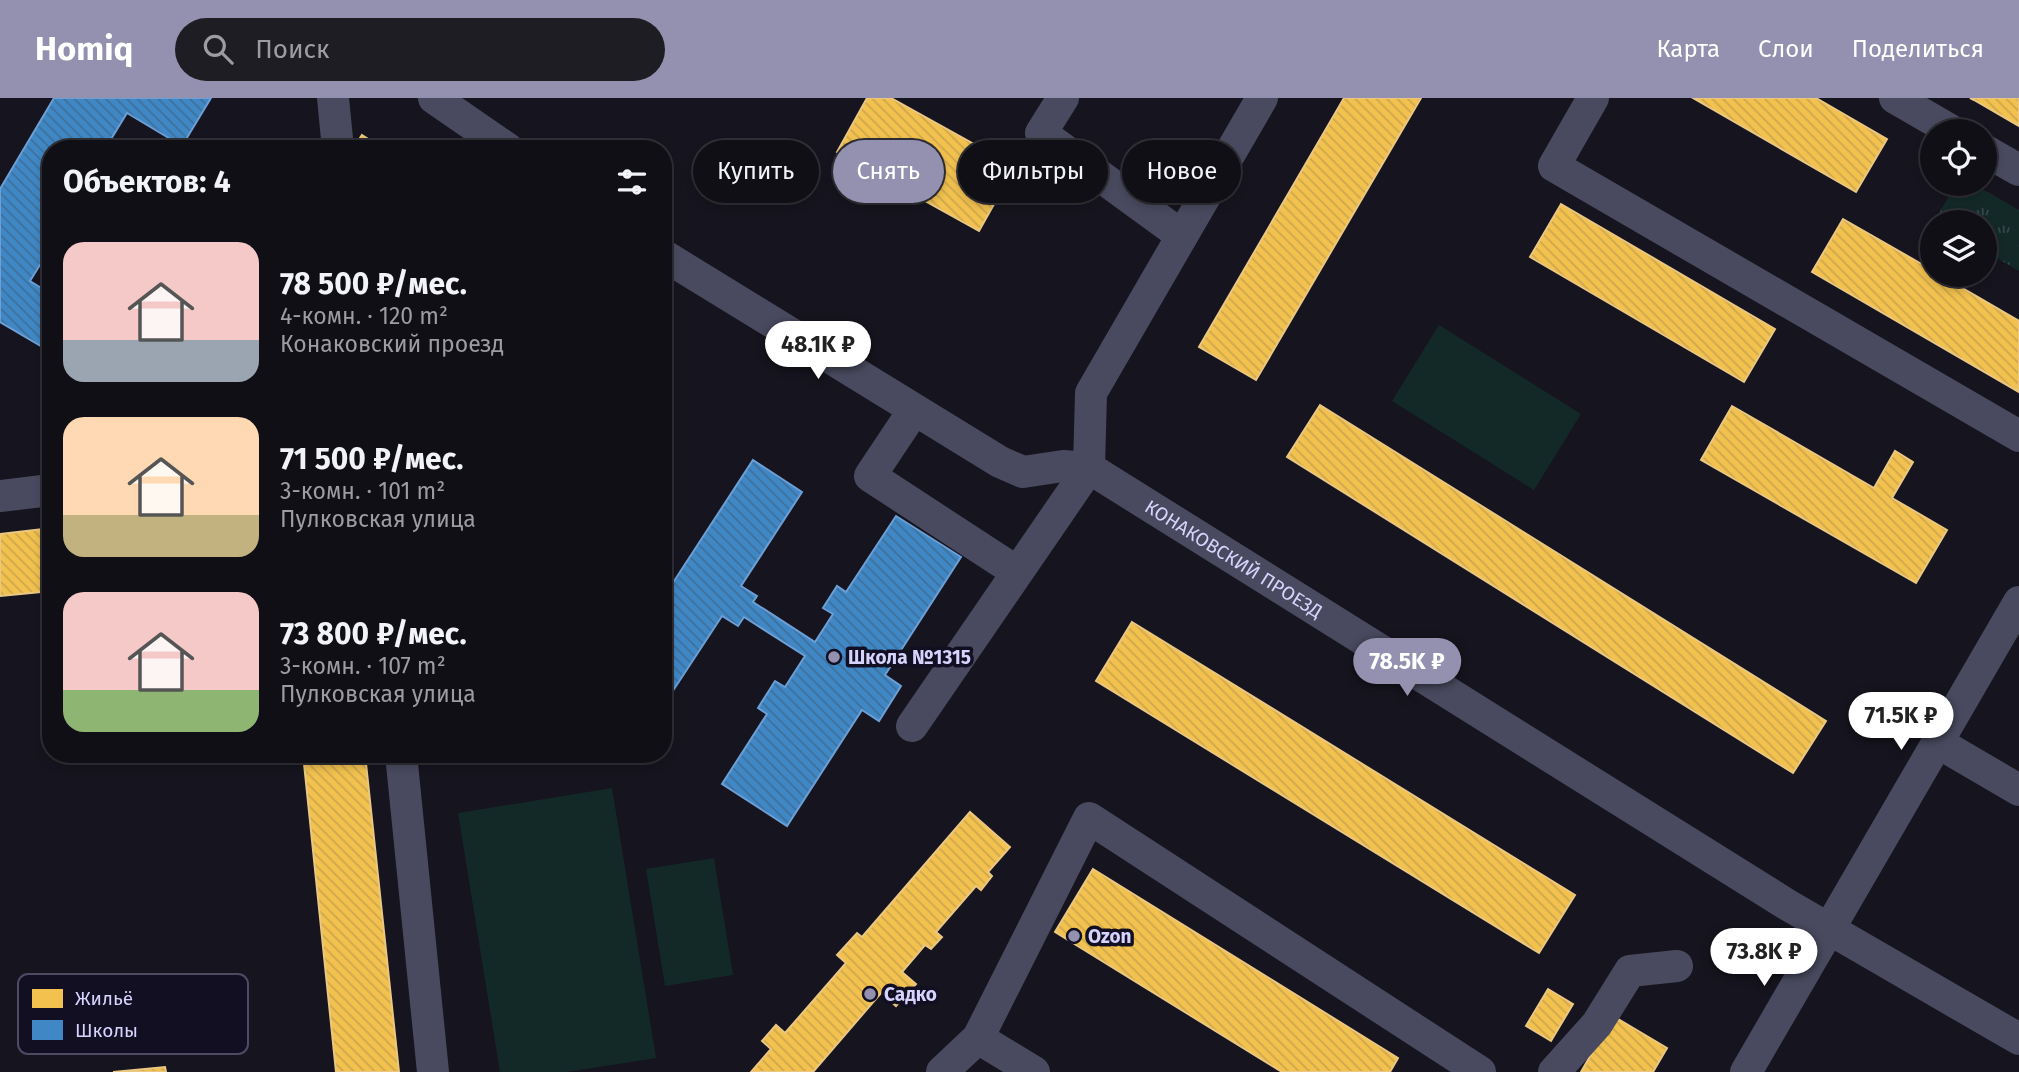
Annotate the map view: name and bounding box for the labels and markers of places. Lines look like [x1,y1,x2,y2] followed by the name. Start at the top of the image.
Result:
[753,322,883,381] pin: 48.1K ₽
[1342,638,1472,698] pin: 78.5K ₽
[848,646,971,669] place label: Школа №1315
[826,649,842,665] marker: Школа №1315
[1836,692,1966,752] pin: 71.5K ₽
[1088,925,1132,948] place label: Ozon
[1066,928,1082,944] marker: Ozon
[1699,928,1829,988] pin: 73.8K ₽
[884,983,937,1006] place label: Садко
[862,986,878,1002] marker: Садко

